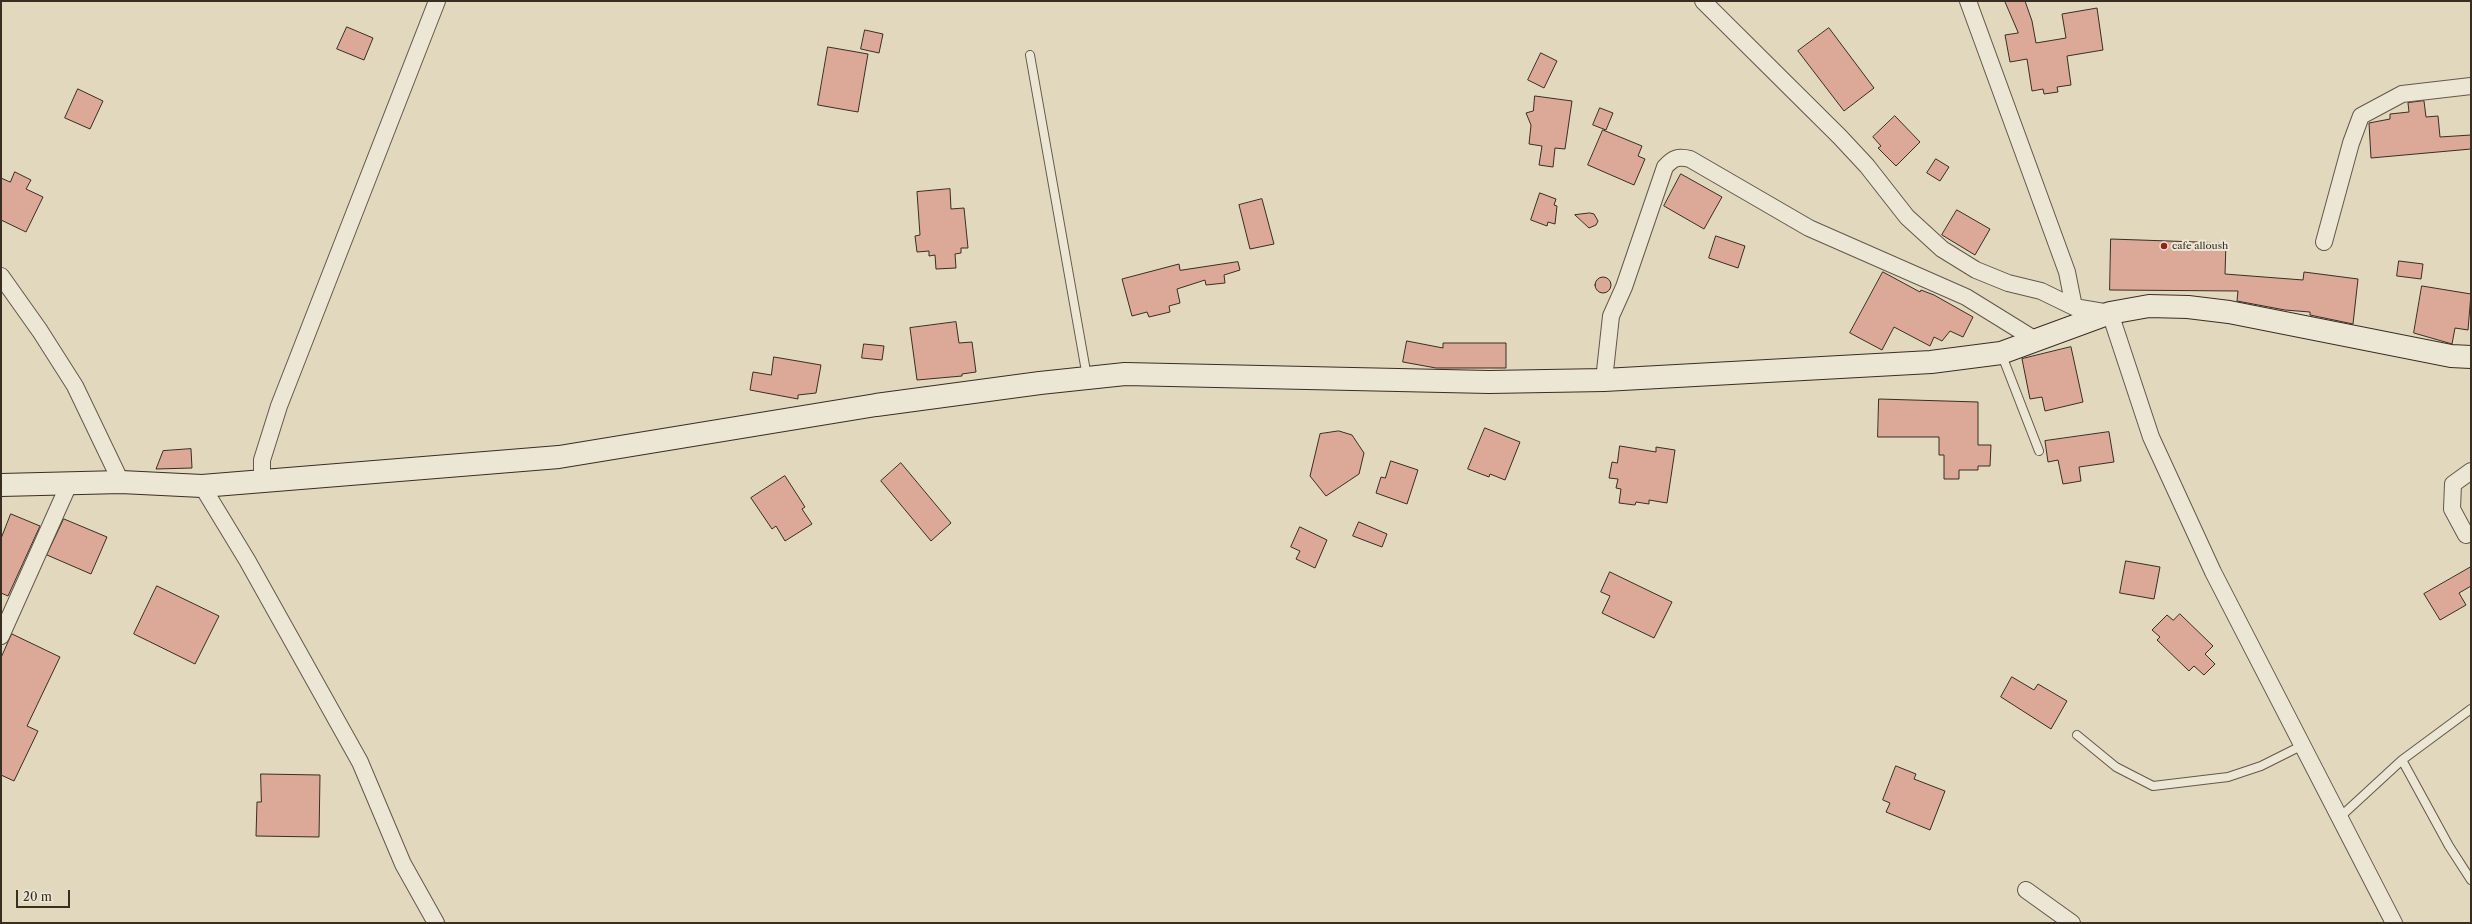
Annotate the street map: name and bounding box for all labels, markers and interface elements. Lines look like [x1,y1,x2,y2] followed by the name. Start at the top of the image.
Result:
[2172,240,2228,252] place label: cafe alloush
[2159,241,2169,251] marker: cafe alloush
[18,882,72,908] scale bar
[23,889,52,904] text: 20 m

